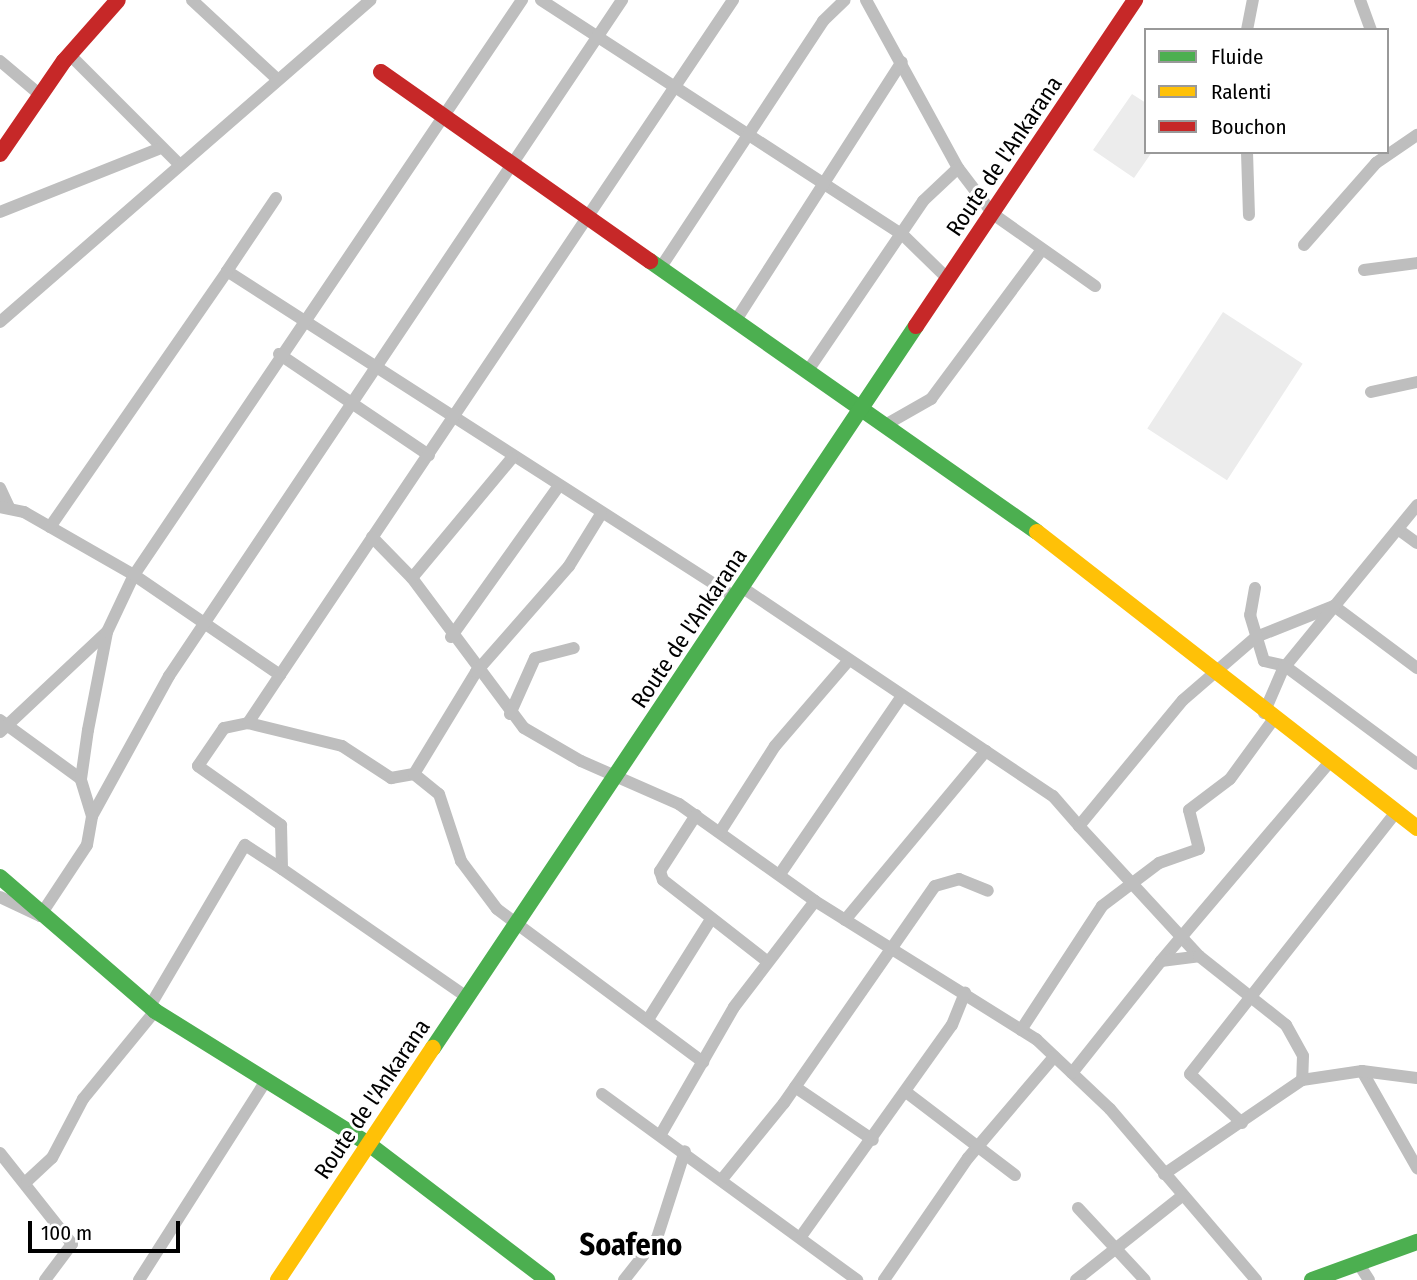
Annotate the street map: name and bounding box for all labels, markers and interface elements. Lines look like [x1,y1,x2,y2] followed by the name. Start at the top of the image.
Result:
[1144,28,1389,154] legend
[1211,44,1263,70] text: Fluide
[940,71,1068,241] street label: Route de l'Ankarana
[1211,79,1271,105] text: Ralenti
[1211,114,1287,140] text: Bouchon
[625,543,753,713] street label: Route de l'Ankarana
[308,1014,436,1184] street label: Route de l'Ankarana
[32,1206,184,1250] scale bar
[41,1220,92,1246] text: 100 m
[580,1227,682,1263] district label: Soafeno

